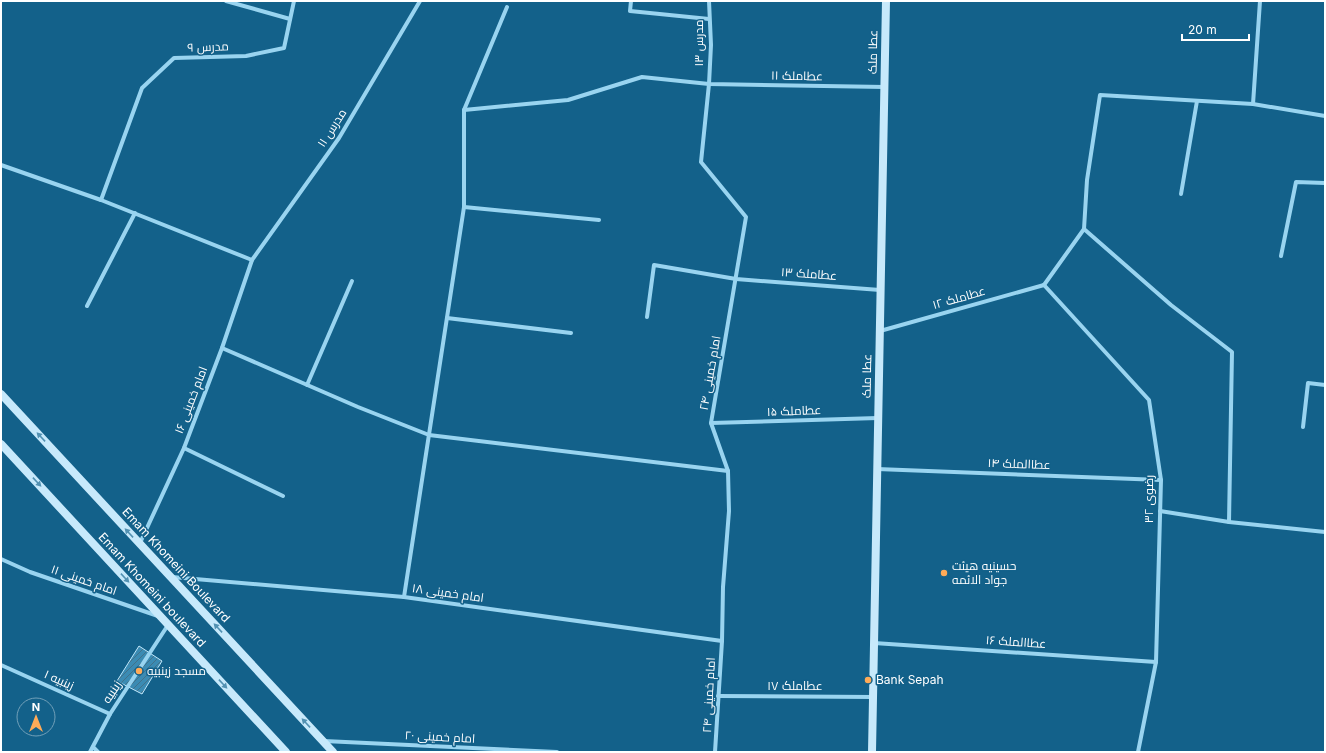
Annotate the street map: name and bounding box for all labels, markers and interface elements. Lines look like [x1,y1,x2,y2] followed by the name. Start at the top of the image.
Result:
[1182,16,1249,42] scale bar
[691,19,706,67] street label: مدرس ۱۳
[1188,22,1217,37] text: 20 m
[865,30,880,74] street label: عطا ملک
[187,38,229,55] street label: مدرس ۹
[771,68,823,83] street label: عطاملک ۱۱
[314,106,349,150] street label: مدرس ۱۱
[781,264,838,283] street label: عطاملک ۱۳
[931,283,987,312] street label: عطاملک ۱۲
[696,334,724,412] street label: امام خمینی ۲۴
[859,354,874,398] street label: عطا ملک
[171,364,211,436] street label: امام خمینی ۱۶
[767,402,821,419] street label: عطاملک ۱۵
[36,432,46,442] one-way arrow
[987,455,1051,472] street label: عطاالملک ۱۴
[1141,475,1156,523] street label: رضوی ۳۲
[32,478,41,487] one-way arrow
[119,504,233,625] street label: Emam Khomeini Boulevard
[125,528,134,538] one-way arrow
[95,529,209,650] street label: Emam Khomeini boulevard
[952,558,1016,587] place label: حسینیه هیئت جواد الائمه
[49,561,119,599] street label: امام خمینی ۱۱
[939,568,949,578] marker: حسینیه هیئت جواد الائمه
[121,573,130,583] one-way arrow
[411,580,485,606] street label: امام خمینی ۱۸
[213,623,223,633] one-way arrow
[985,632,1047,651] street label: عطاالملک ۱۶
[699,657,719,733] street label: امام خمینی ۲۴
[147,663,206,678] place label: مسجد زینبیه
[42,666,76,693] street label: زینبیه ۱
[134,666,144,676] marker: مسجد زینبیه
[876,672,944,687] place label: Bank Sepah
[863,675,873,685] marker: Bank Sepah
[99,678,124,706] street label: زینبیه
[767,678,823,693] street label: عطاملک ۱۷
[218,679,227,689] one-way arrow
[16,697,56,737] north arrow
[32,700,40,714] text: N
[302,719,311,728] one-way arrow
[404,727,476,747] street label: امام خمینی ۲۰

